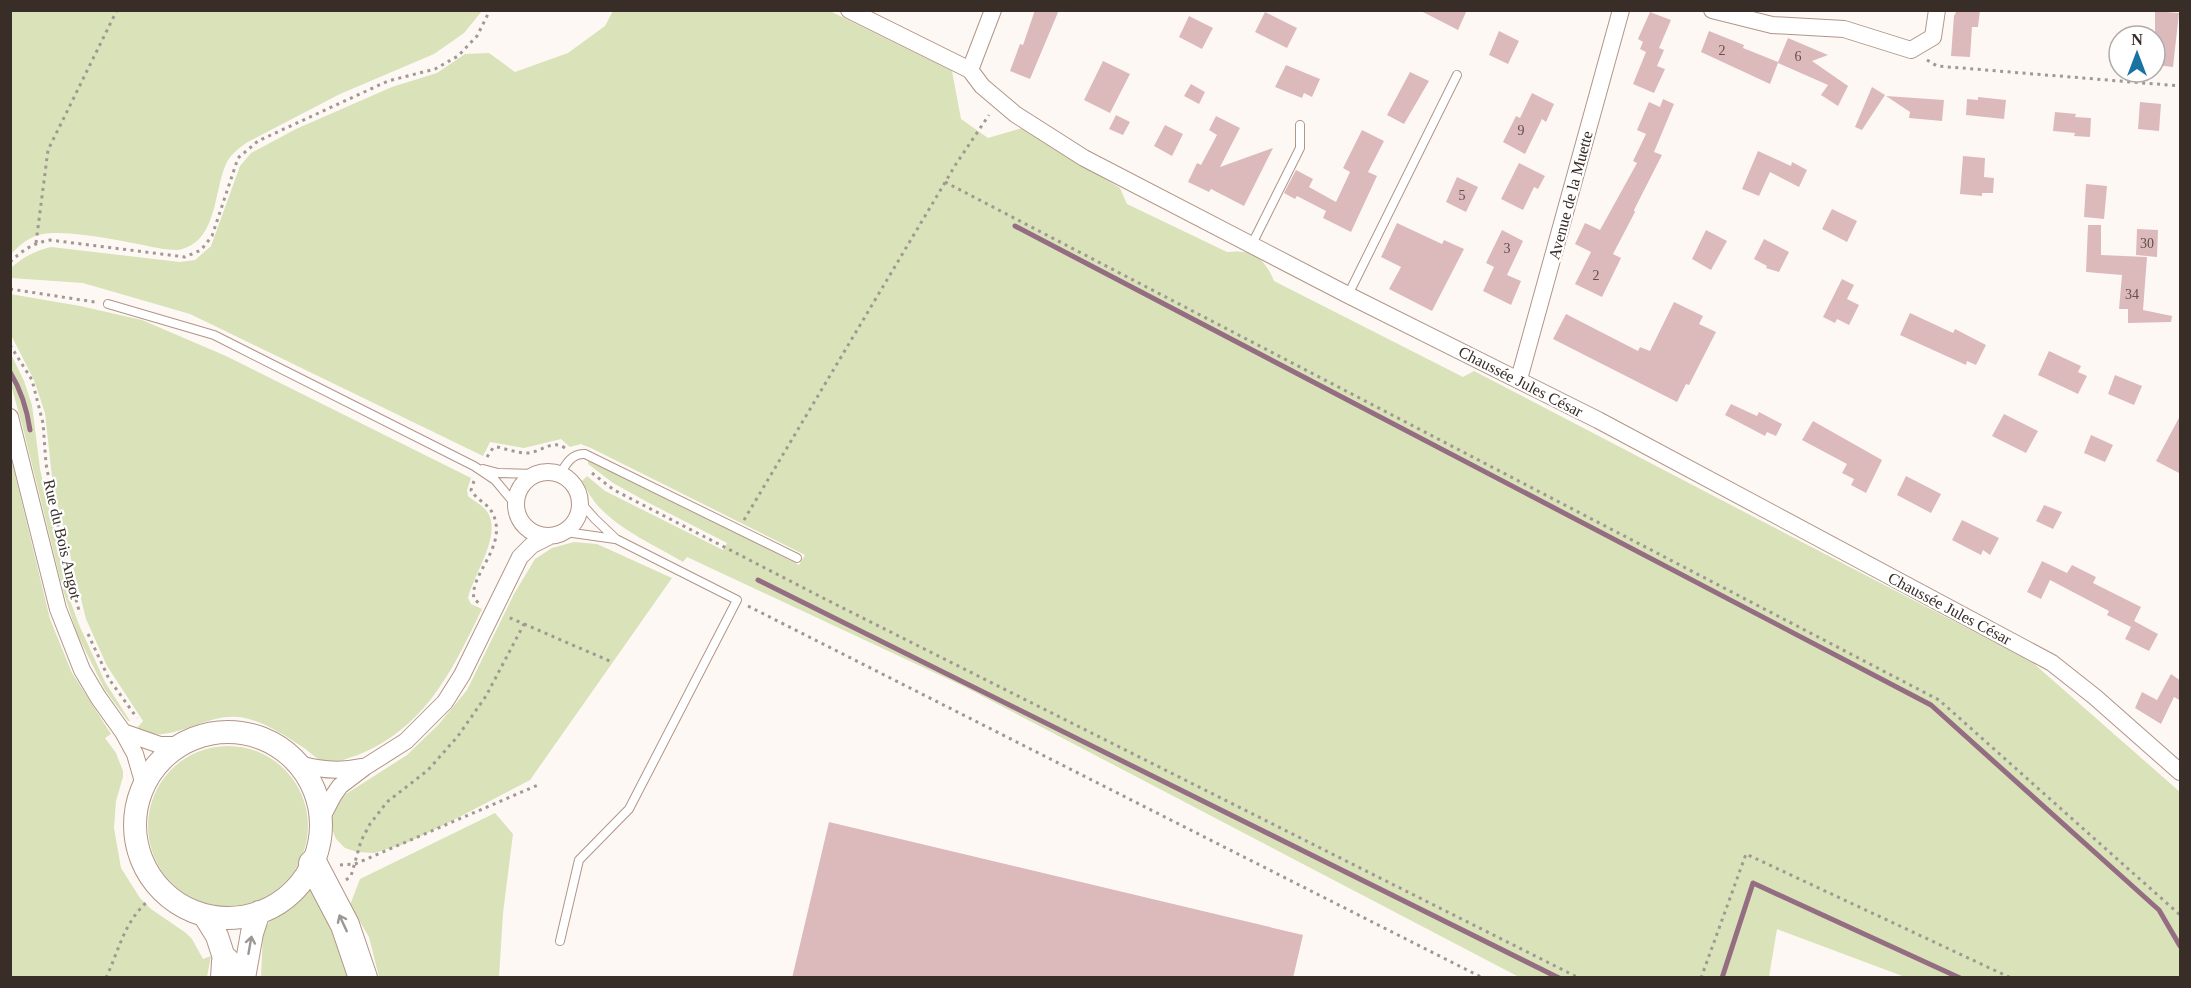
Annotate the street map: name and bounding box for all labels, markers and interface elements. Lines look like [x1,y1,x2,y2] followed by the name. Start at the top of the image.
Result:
[2107,24,2167,84] north arrow
[2131,31,2143,48] text: N
[1719,43,1726,58] house number: 2
[1795,49,1802,64] house number: 6
[1518,123,1525,138] house number: 9
[1545,129,1596,261] street label: Avenue de la Muette
[1459,188,1466,203] house number: 5
[2140,236,2154,251] house number: 30
[1504,241,1511,256] house number: 3
[1593,268,1600,283] house number: 2
[2125,287,2139,302] house number: 34
[1456,343,1586,420] street label: Chaussée Jules César
[40,478,85,601] street label: Rue du Bois Angot
[1885,569,2015,648] street label: Chaussée Jules César
[337,914,348,932] one-way arrow
[245,935,256,955] one-way arrow

